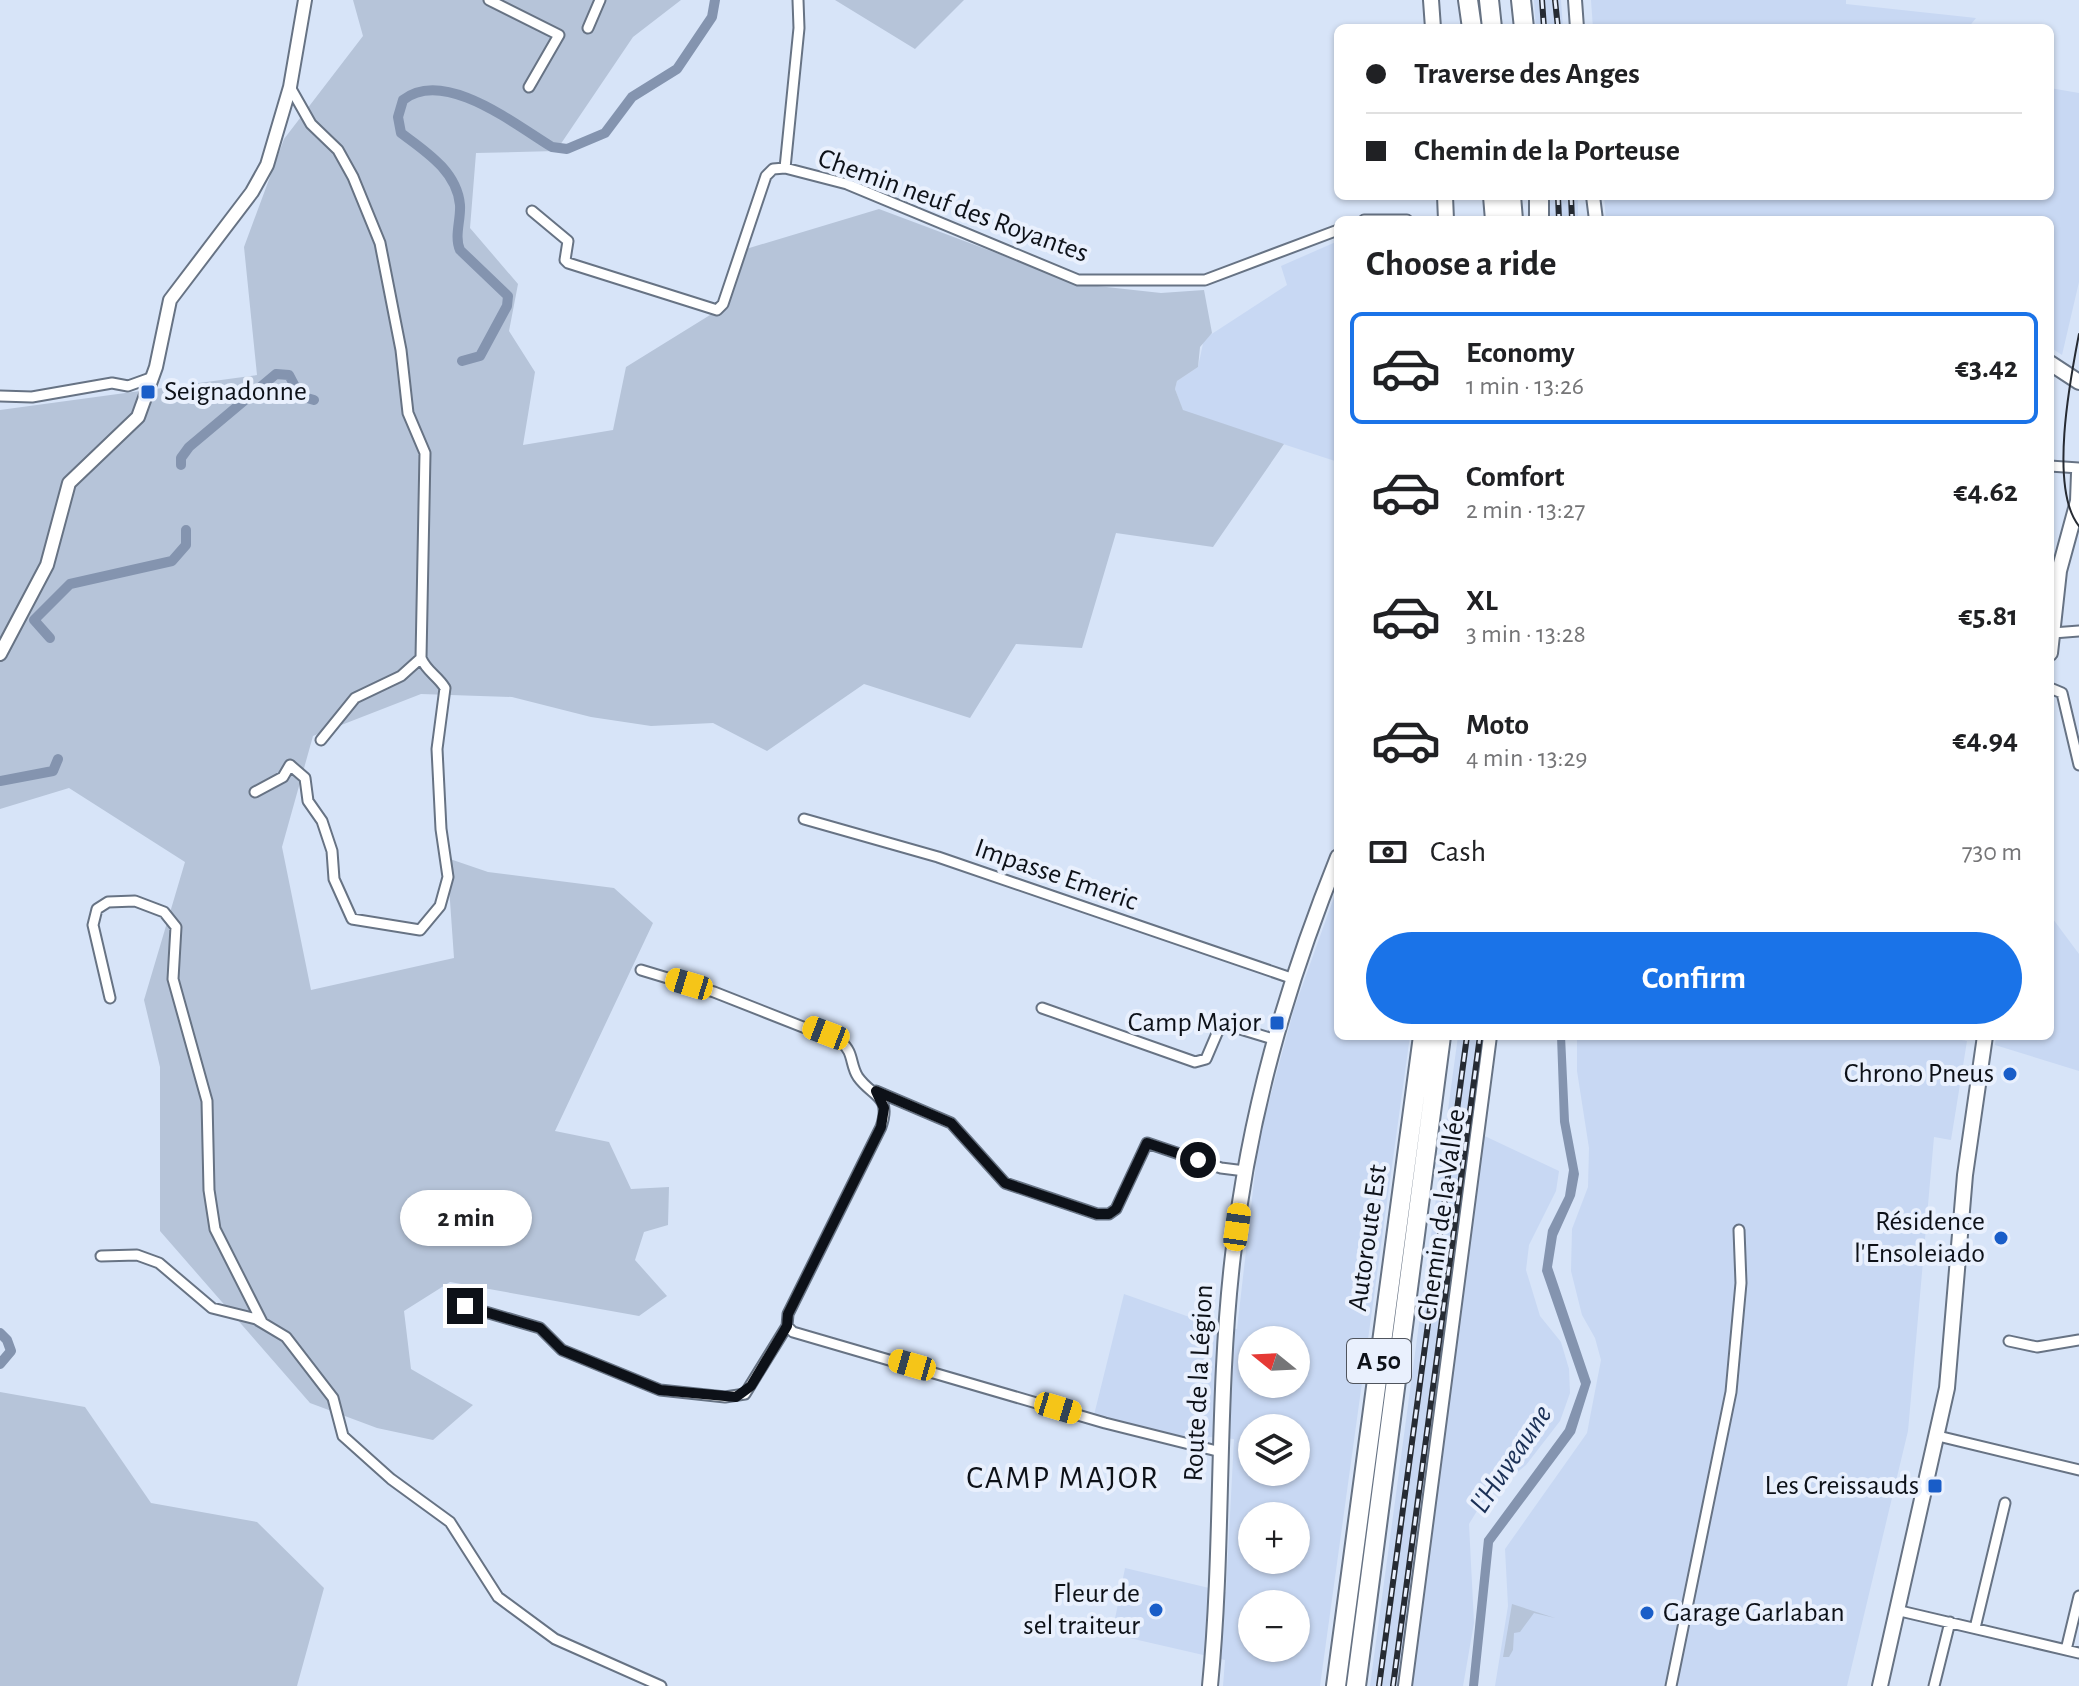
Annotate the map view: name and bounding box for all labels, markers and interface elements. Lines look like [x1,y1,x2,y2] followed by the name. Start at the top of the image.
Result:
[1414,59,1640,89] text: Traverse des Anges
[1414,136,1680,166] text: Chemin de la Porteuse
[814,144,1092,268] street label: Chemin neuf des Royantes
[1366,246,1556,282] text: Choose a ride
[1370,332,1442,404] icon: car
[1466,338,1575,368] text: Economy
[1955,353,2018,383] text: €3.42
[1466,373,1584,399] text: 1 min · 13:26
[164,378,307,406] place label: Seignadonne
[139,383,157,401] marker: Seignadonne
[1370,456,1442,528] icon: car
[1466,462,1565,492] text: Comfort
[1953,477,2018,507] text: €4.62
[1466,497,1585,523] text: 2 min · 13:27
[1370,580,1442,652] icon: car
[1466,586,1498,616] text: XL
[1959,601,2018,631] text: €5.81
[1466,621,1586,647] text: 3 min · 13:28
[1370,704,1442,776] icon: car
[1466,710,1529,740] text: Moto
[1952,725,2018,755] text: €4.94
[1466,745,1588,771] text: 4 min · 13:29
[1366,830,1410,874] icon: cash
[971,834,1141,916] street label: Impasse Emeric
[1430,837,1486,867] text: Cash
[1962,839,2022,865] text: 730 m
[1366,932,2022,1024] button: Confirm
[663,966,715,1002] car
[1128,1009,1261,1037] place label: Camp Major
[799,1013,853,1053] car
[1268,1014,1286,1032] marker: Camp Major
[1844,1060,1994,1088] place label: Chrono Pneus
[2001,1065,2019,1083] marker: Chrono Pneus
[1413,1107,1471,1323] street label: Chemin de la Vallée
[1180,1142,1216,1178] route start
[1344,1163,1392,1313] street label: Autoroute Est
[399,1190,531,1246] callout: 2 min
[1222,1202,1252,1252] car
[437,1205,495,1231] text: 2 min
[1854,1208,1985,1268] place label: Résidence l'Ensoleiado
[1992,1229,2010,1247] marker: Résidence l'Ensoleiado
[1180,1284,1218,1482] street label: Route de la Légion
[447,1288,483,1324] route end
[1238,1326,1310,1398] north arrow
[1238,1326,1310,1662] map controls
[1347,1339,1411,1383] road number: A 50
[886,1347,938,1383] car
[1032,1390,1084,1426] car
[1464,1400,1558,1518] water label: L'Huveaune
[1238,1414,1310,1486] button: layers
[966,1462,1160,1494] district label: CAMP MAJOR
[1764,1472,1919,1500] place label: Les Creissauds
[1926,1477,1944,1495] marker: Les Creissauds
[1238,1502,1310,1574] button: +
[1023,1580,1140,1640] place label: Fleur de sel traiteur
[1238,1590,1310,1662] button: −
[1663,1599,1845,1627] place label: Garage Garlaban
[1147,1601,1165,1619] marker: Fleur de sel traiteur
[1638,1604,1656,1622] marker: Garage Garlaban

